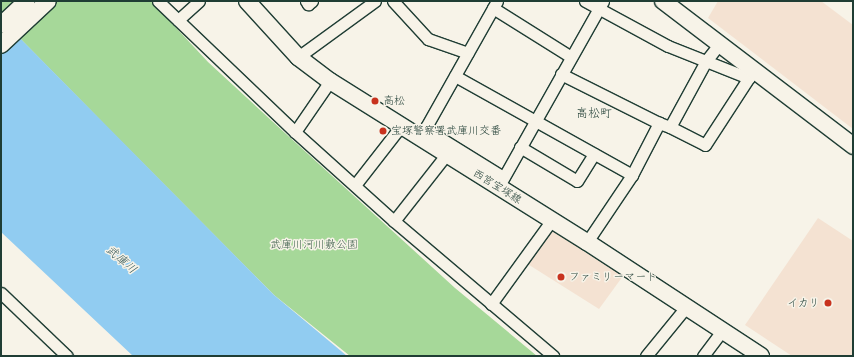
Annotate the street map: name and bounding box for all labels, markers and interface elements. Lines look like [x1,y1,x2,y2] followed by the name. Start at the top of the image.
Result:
[383,94,405,108] place label: 高松
[370,96,380,106] marker: 高松
[576,107,612,121] district label: 高松町
[391,124,501,138] place label: 宝塚警察署武庫川交番
[378,126,388,136] marker: 宝塚警察署武庫川交番
[470,167,524,207] street label: 西宮宝塚線
[270,238,358,252] park label: 武庫川河川敷公園
[103,243,139,277] water label: 武庫川
[569,270,657,284] place label: ファミリーマート
[556,272,566,282] marker: ファミリーマート
[787,296,820,310] place label: イカリ
[823,298,833,308] marker: イカリ

